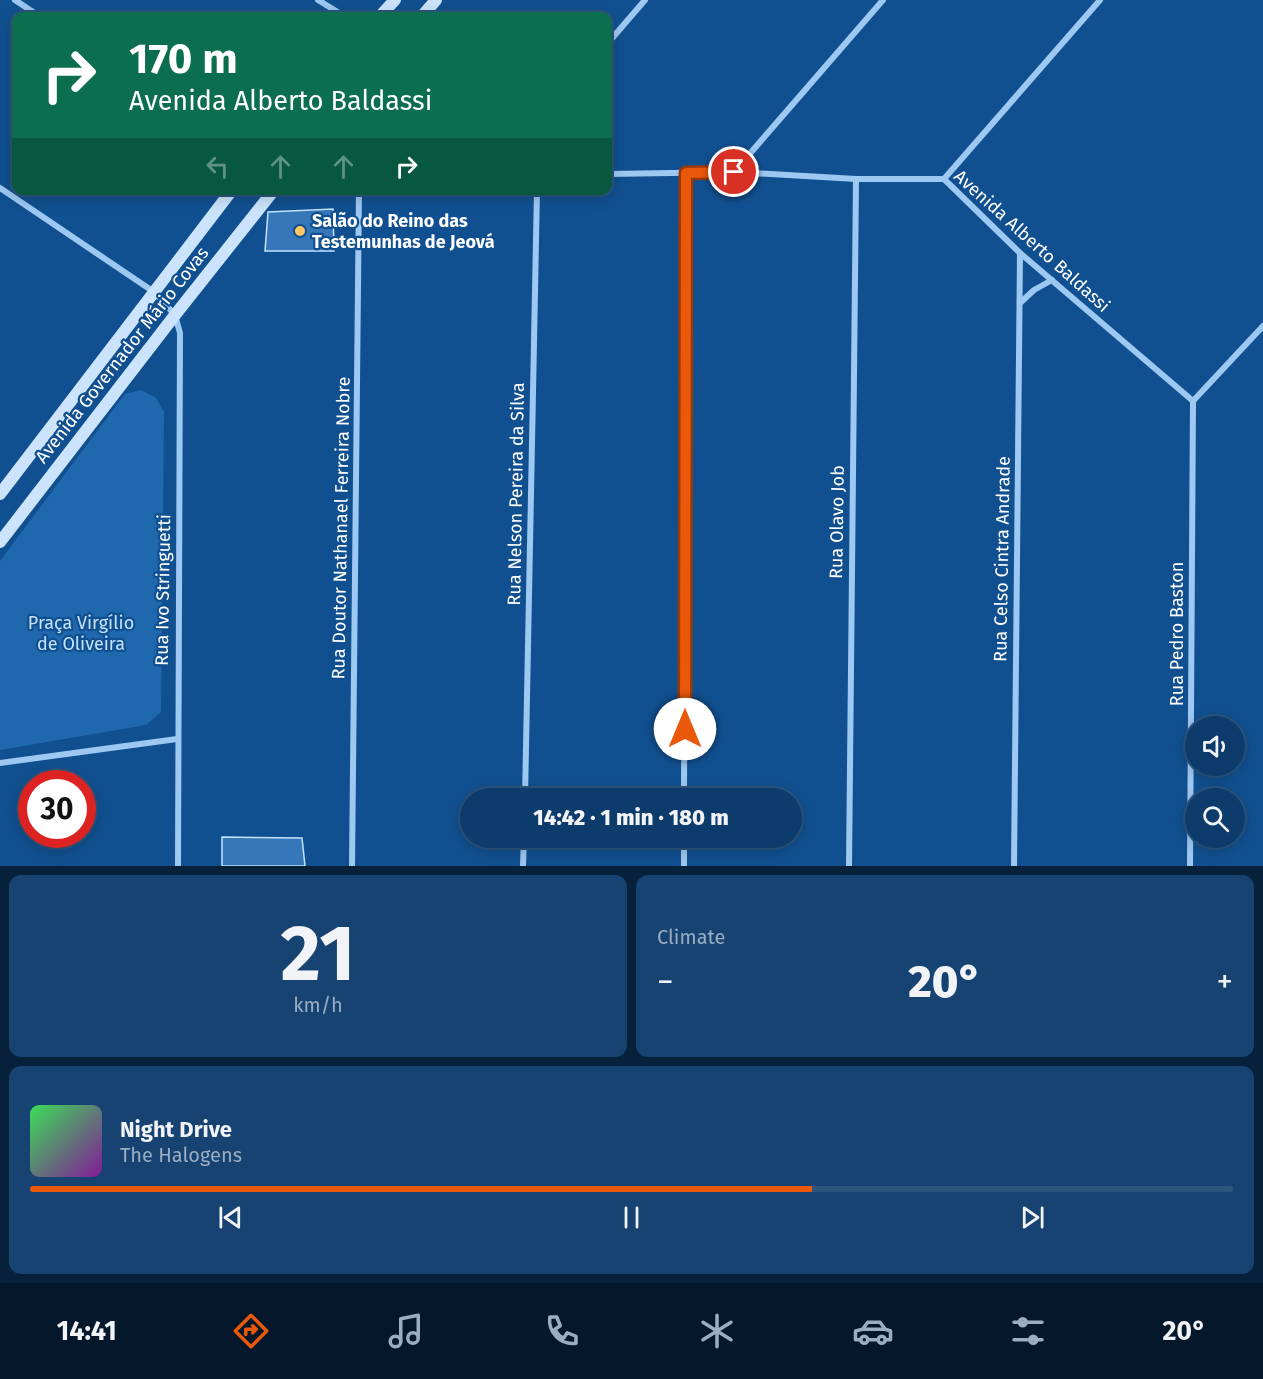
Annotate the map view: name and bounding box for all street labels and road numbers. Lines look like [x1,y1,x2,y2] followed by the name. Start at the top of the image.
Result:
[949,165,1115,317] street label: Avenida Alberto Baldassi
[31,242,213,468] street label: Avenida Governador Mário Covas
[327,376,355,680] street label: Rua Doutor Nathanael Ferreira Nobre
[503,382,529,606] street label: Rua Nelson Pereira da Silva
[989,456,1015,662] street label: Rua Celso Cintra Andrade
[825,465,849,579] street label: Rua Olavo Job
[151,514,175,666] street label: Rua Ivo Stringuetti
[1166,562,1188,706] street label: Rua Pedro Baston

